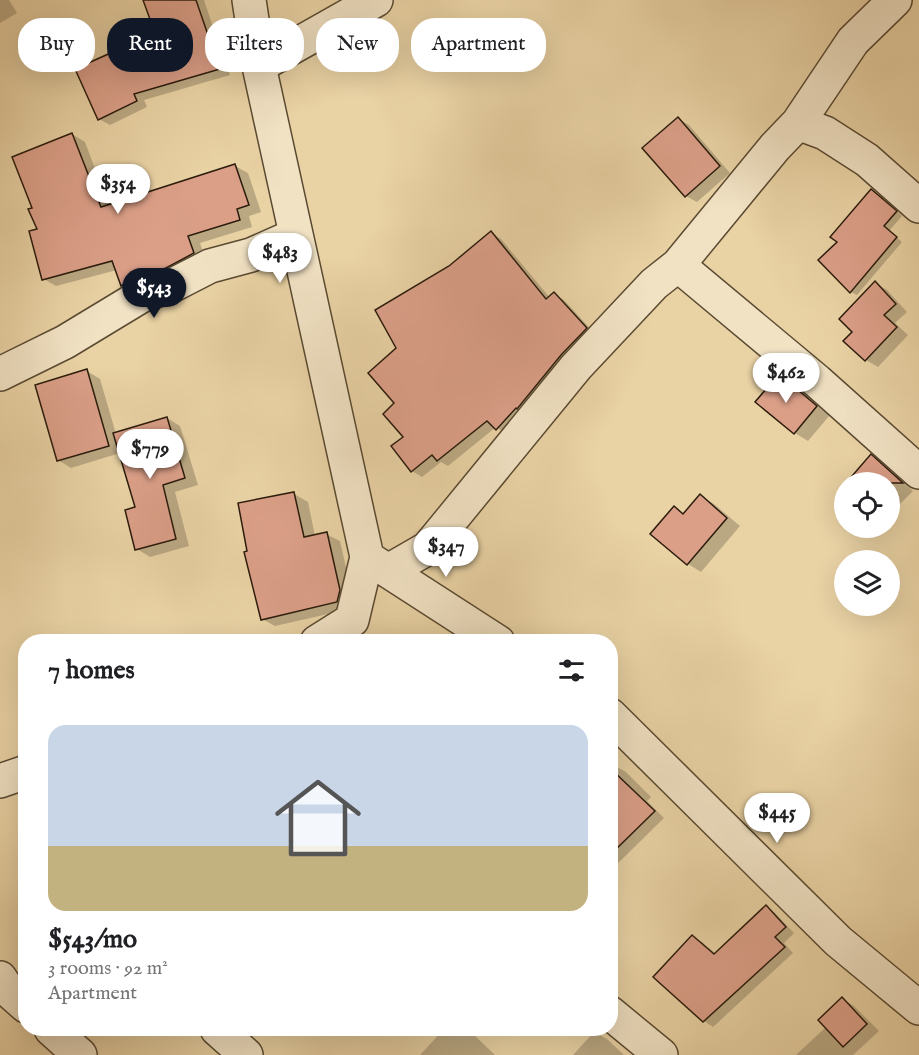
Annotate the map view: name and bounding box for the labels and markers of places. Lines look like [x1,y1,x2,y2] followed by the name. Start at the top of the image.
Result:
[82,164,154,215] pin: $354
[244,233,316,284] pin: $483
[118,268,190,319] pin: $543
[750,353,822,404] pin: $462
[114,429,186,480] pin: $779
[410,527,482,578] pin: $347
[741,793,813,844] pin: $445

